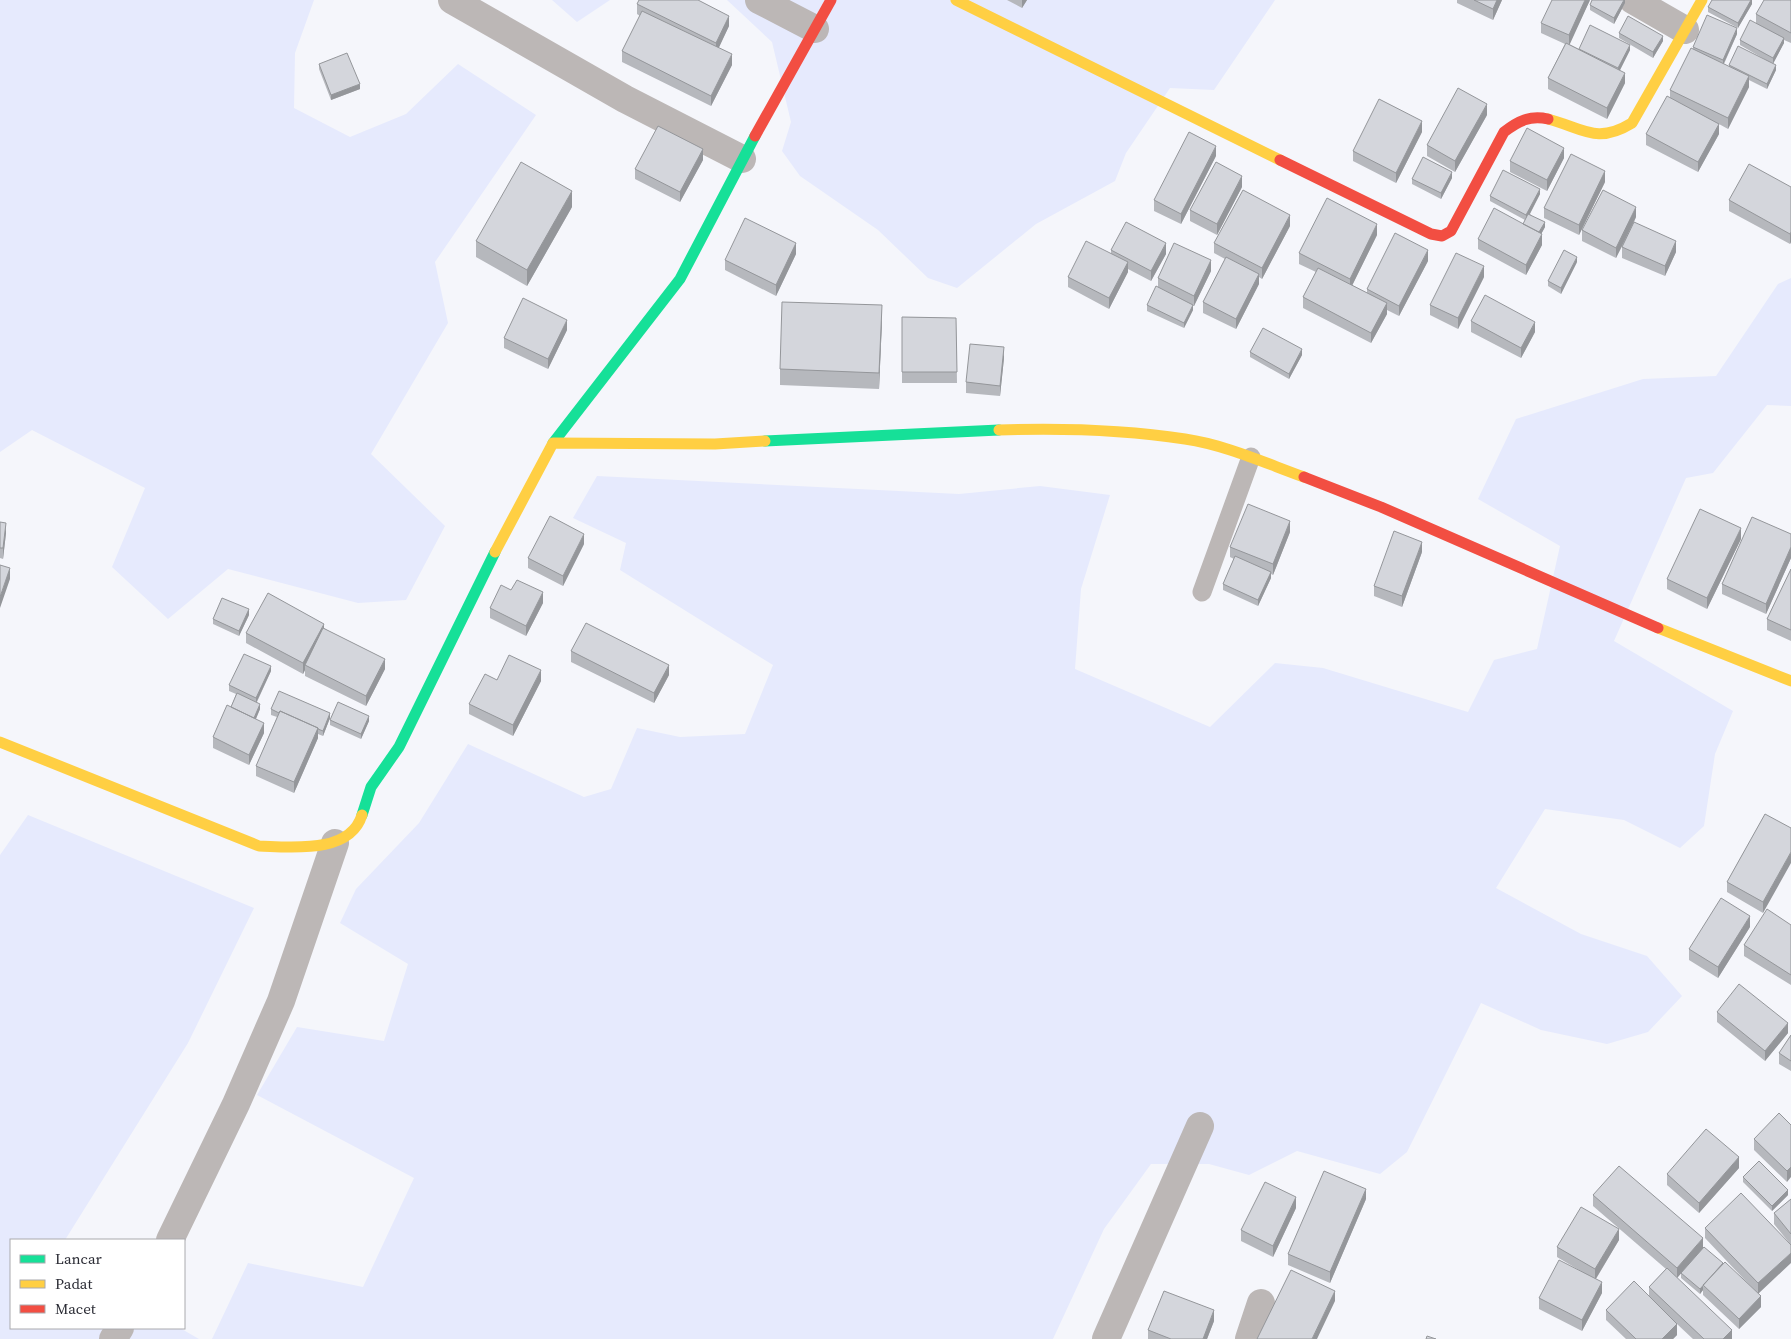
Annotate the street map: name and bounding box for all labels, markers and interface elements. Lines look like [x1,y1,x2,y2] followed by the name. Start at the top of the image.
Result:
[10,1239,185,1329] legend
[55,1248,102,1269] text: Lancar
[55,1273,92,1294] text: Padat
[55,1298,96,1319] text: Macet

